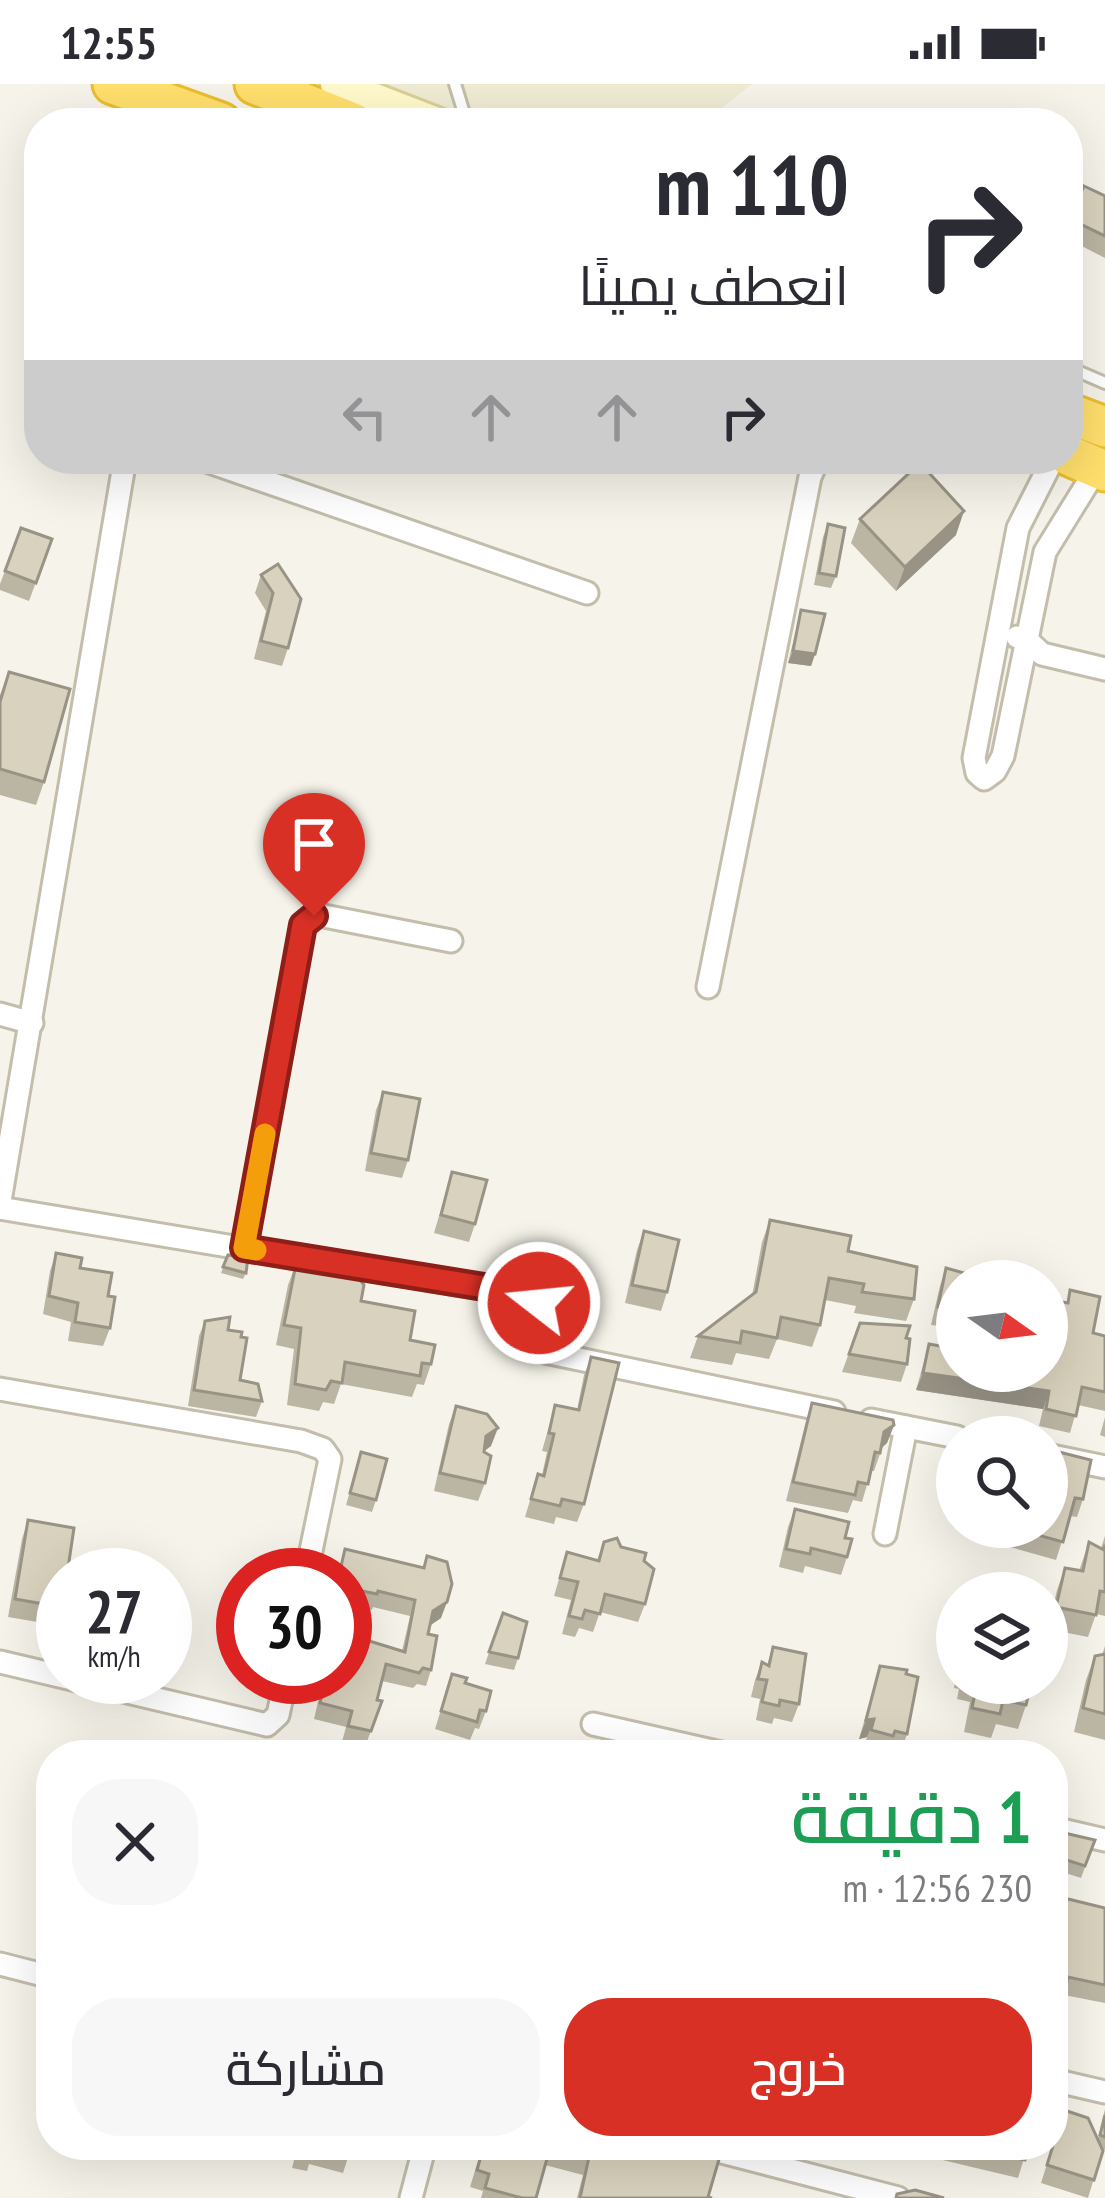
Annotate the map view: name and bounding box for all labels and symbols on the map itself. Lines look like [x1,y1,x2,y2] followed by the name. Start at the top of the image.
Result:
[263,793,365,916] pin
[476,1240,602,1366] position arrow
[936,1260,1068,1392] north arrow
[216,1548,372,1704] speed limit sign: 30

